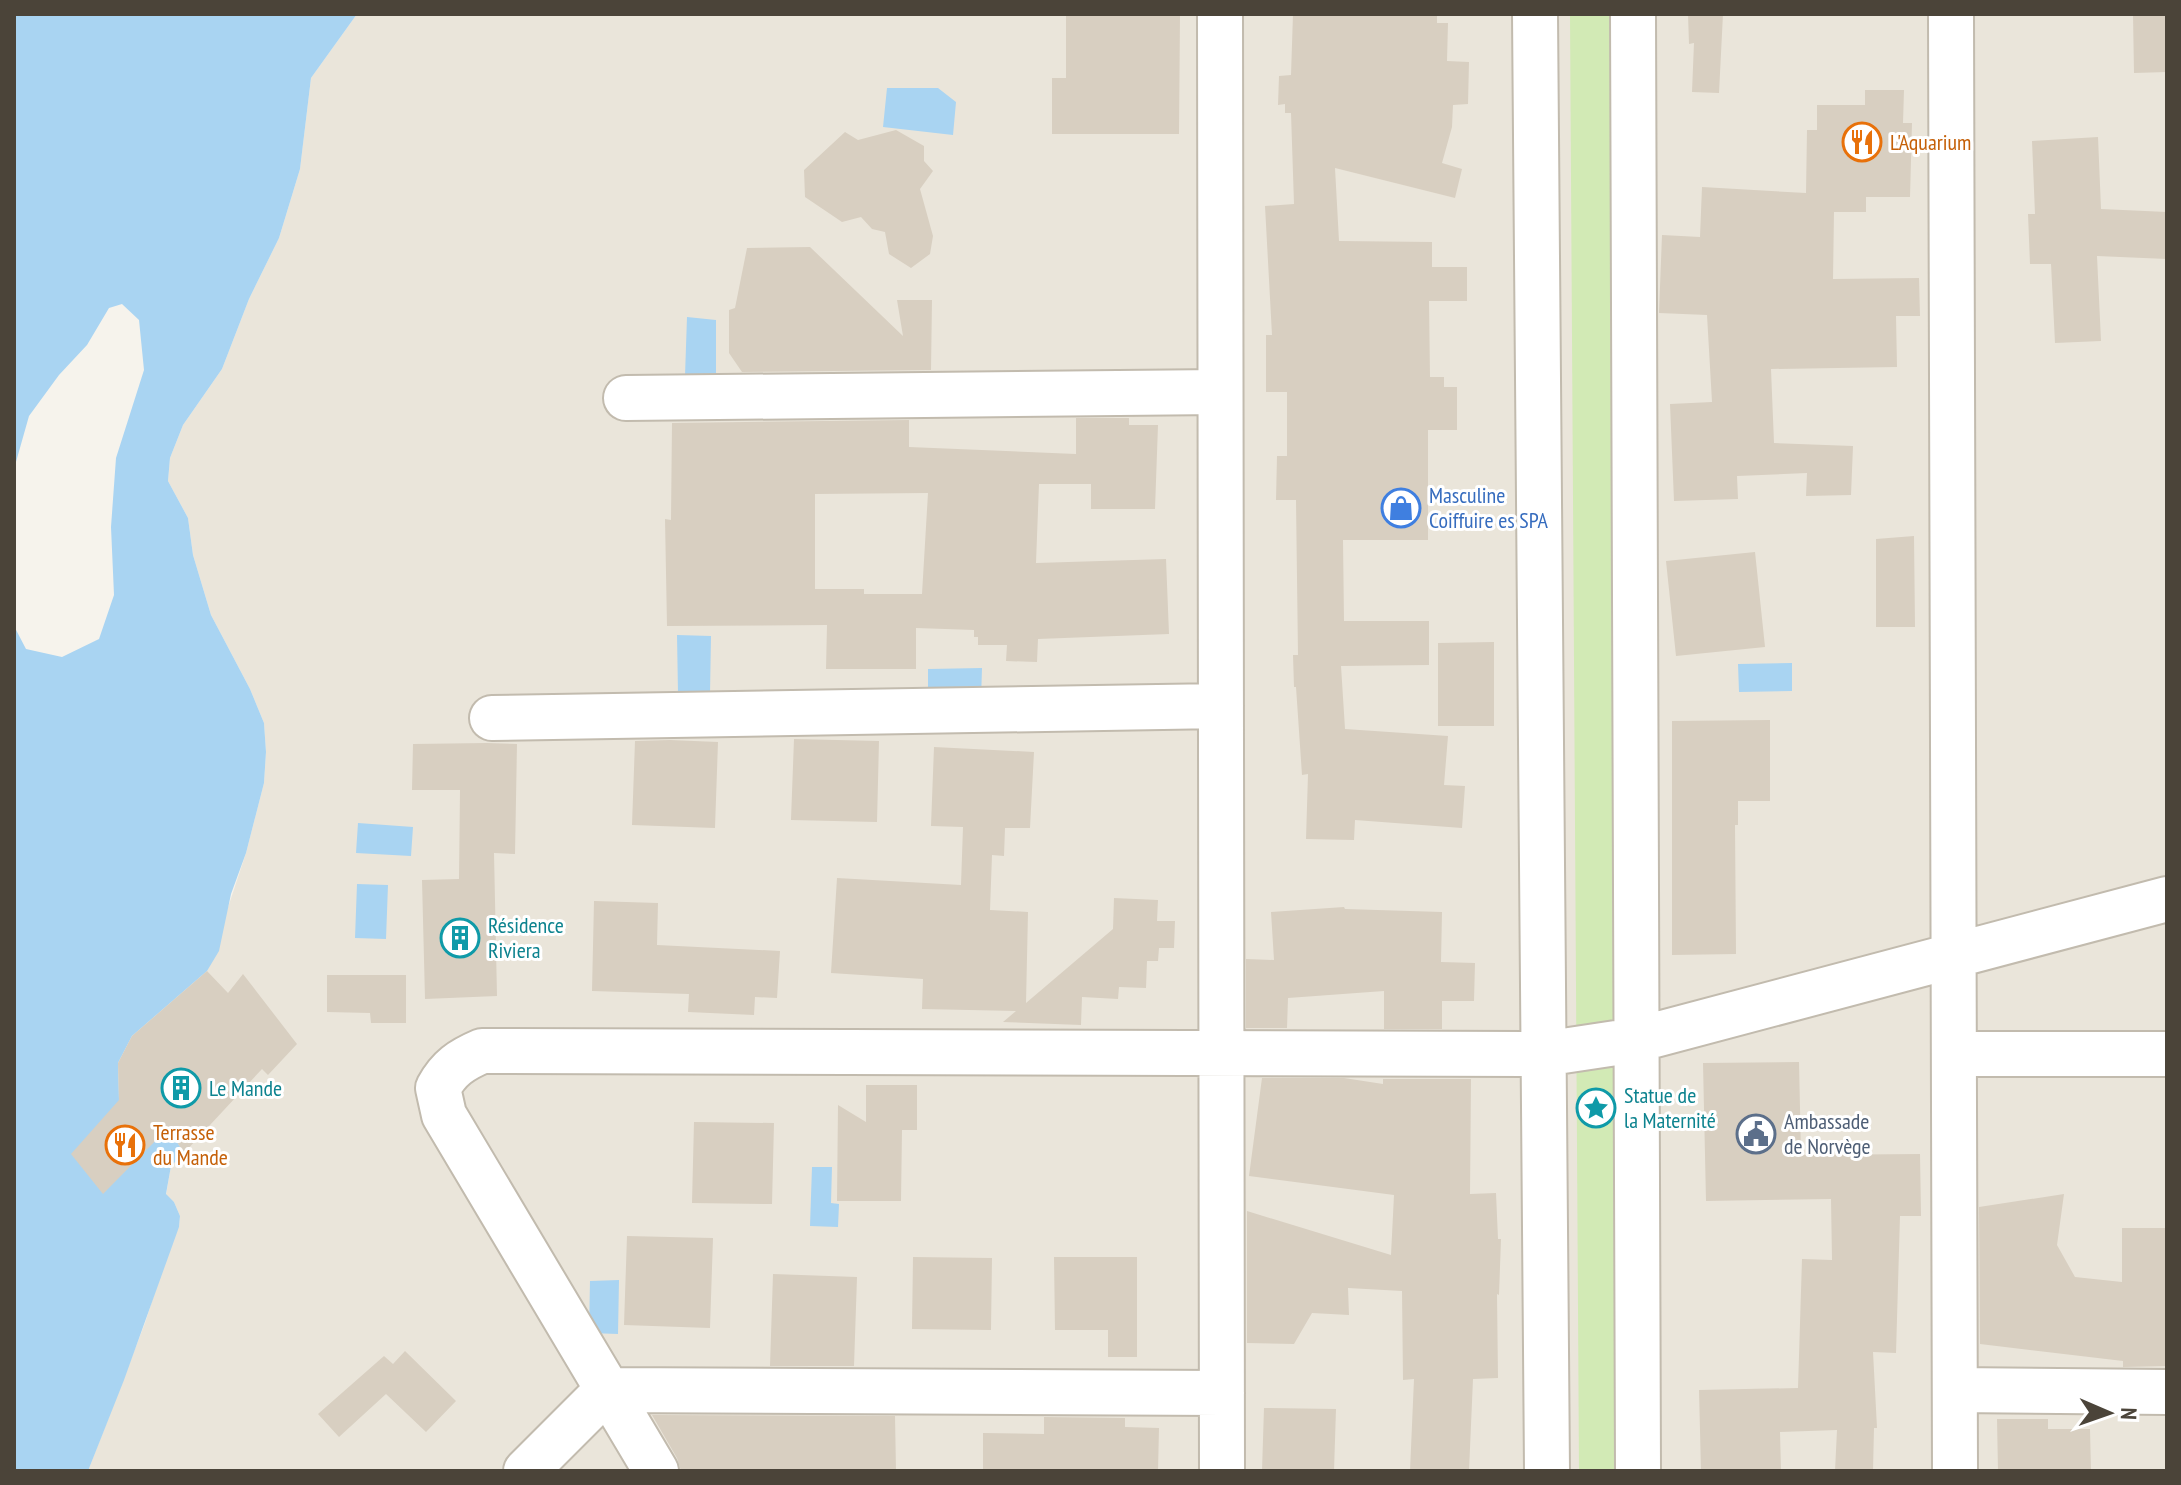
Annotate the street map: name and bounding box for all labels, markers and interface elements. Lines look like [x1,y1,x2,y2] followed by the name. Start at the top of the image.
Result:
[1841,121,1883,163] restaurant icon: L'Aquarium
[1890,128,1971,156] place label: L'Aquarium
[1429,481,1549,534] place label: Masculine Coiffuire es SPA
[1380,487,1422,529] shop icon: Masculine Coiffuire es SPA
[488,911,564,964] place label: Résidence Riviera
[439,917,481,959] building icon: Résidence Riviera
[160,1067,202,1109] building icon: Le Mande
[209,1074,282,1102] place label: Le Mande
[1624,1081,1716,1134] place label: Statue de la Maternité
[1575,1087,1617,1129] place icon: Statue de la Maternité
[1784,1107,1871,1160] place label: Ambassade de Norvège
[1735,1113,1777,1155] public building icon: Ambassade de Norvège
[153,1118,228,1171] place label: Terrasse du Mande
[104,1124,146,1166] restaurant icon: Terrasse du Mande
[2069,1373,2149,1453] north arrow
[2115,1407,2143,1420] text: N

